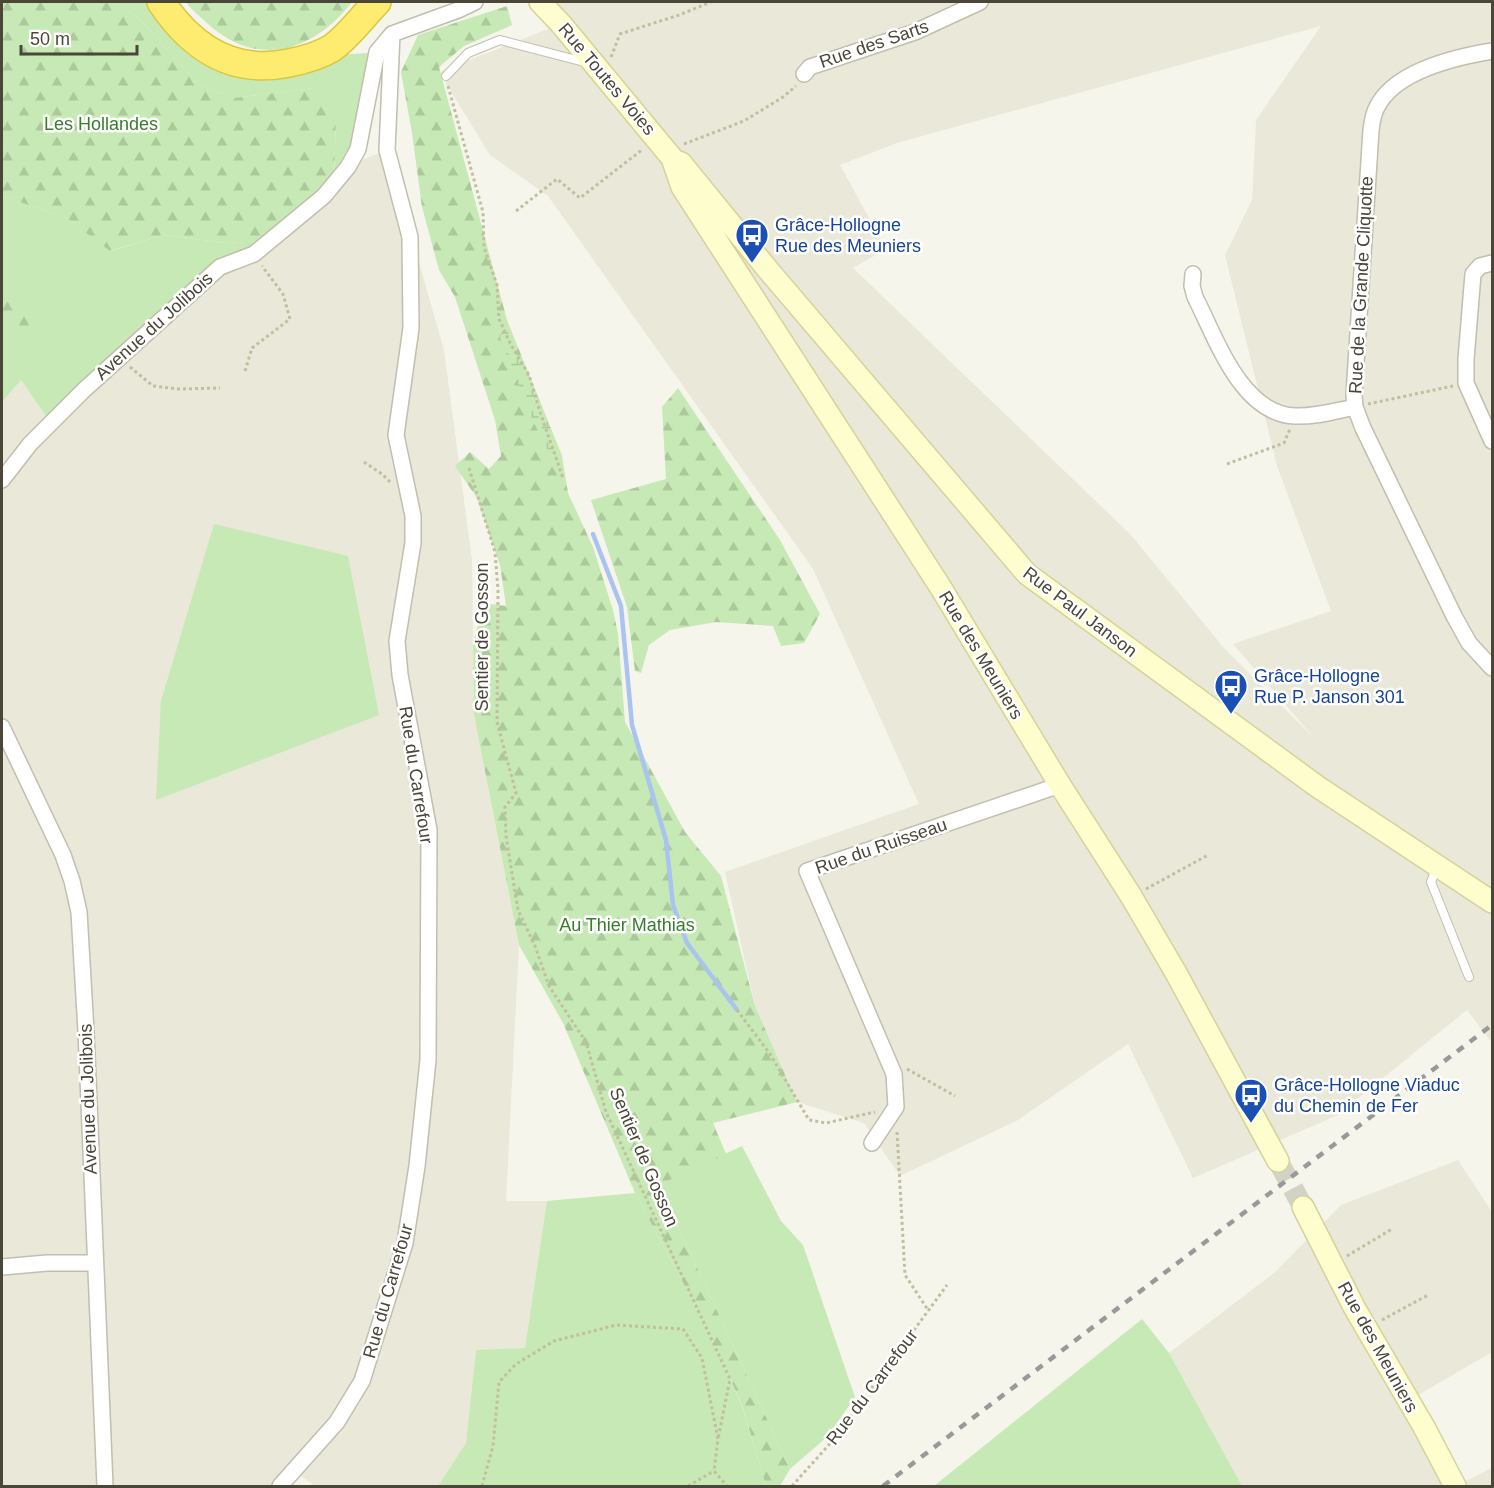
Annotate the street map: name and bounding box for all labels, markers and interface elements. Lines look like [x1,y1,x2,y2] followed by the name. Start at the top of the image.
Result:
[817,16,931,72] street label: Rue des Sarts
[21,18,136,56] scale bar
[554,19,660,139] street label: Rue Toutes Voies
[30,29,70,49] text: 50 m
[44,114,158,134] park label: Les Hollandes
[1345,176,1377,394] street label: Rue de la Grande Cliquotte
[775,215,921,256] place label: Grâce-Hollogne Rue des Meuniers
[734,217,770,264] bus stop icon: Grâce-Hollogne Rue des Meuniers
[91,268,217,384] street label: Avenue du Jolibois
[472,562,492,712] street label: Sentier de Gosson
[1019,563,1141,661] street label: Rue Paul Janson
[935,587,1027,723] street label: Rue des Meuniers
[1254,666,1405,707] place label: Grâce-Hollogne Rue P. Janson 301
[1213,668,1249,715] bus stop icon: Grâce-Hollogne Rue P. Janson 301
[395,705,437,845] street label: Rue du Carrefour
[812,814,950,878] street label: Rue du Ruisseau
[559,915,695,935] park label: Au Thier Mathias
[75,1023,101,1175] street label: Avenue du Jolibois
[1274,1075,1460,1116] place label: Grâce-Hollogne Viaduc du Chemin de Fer
[1233,1077,1269,1124] bus stop icon: Grâce-Hollogne Viaduc du Chemin de Fer
[606,1084,682,1230] street label: Sentier de Gosson
[359,1221,417,1361] street label: Rue du Carrefour
[1334,1278,1422,1416] street label: Rue des Meuniers
[822,1325,922,1449] street label: Rue du Carrefour

